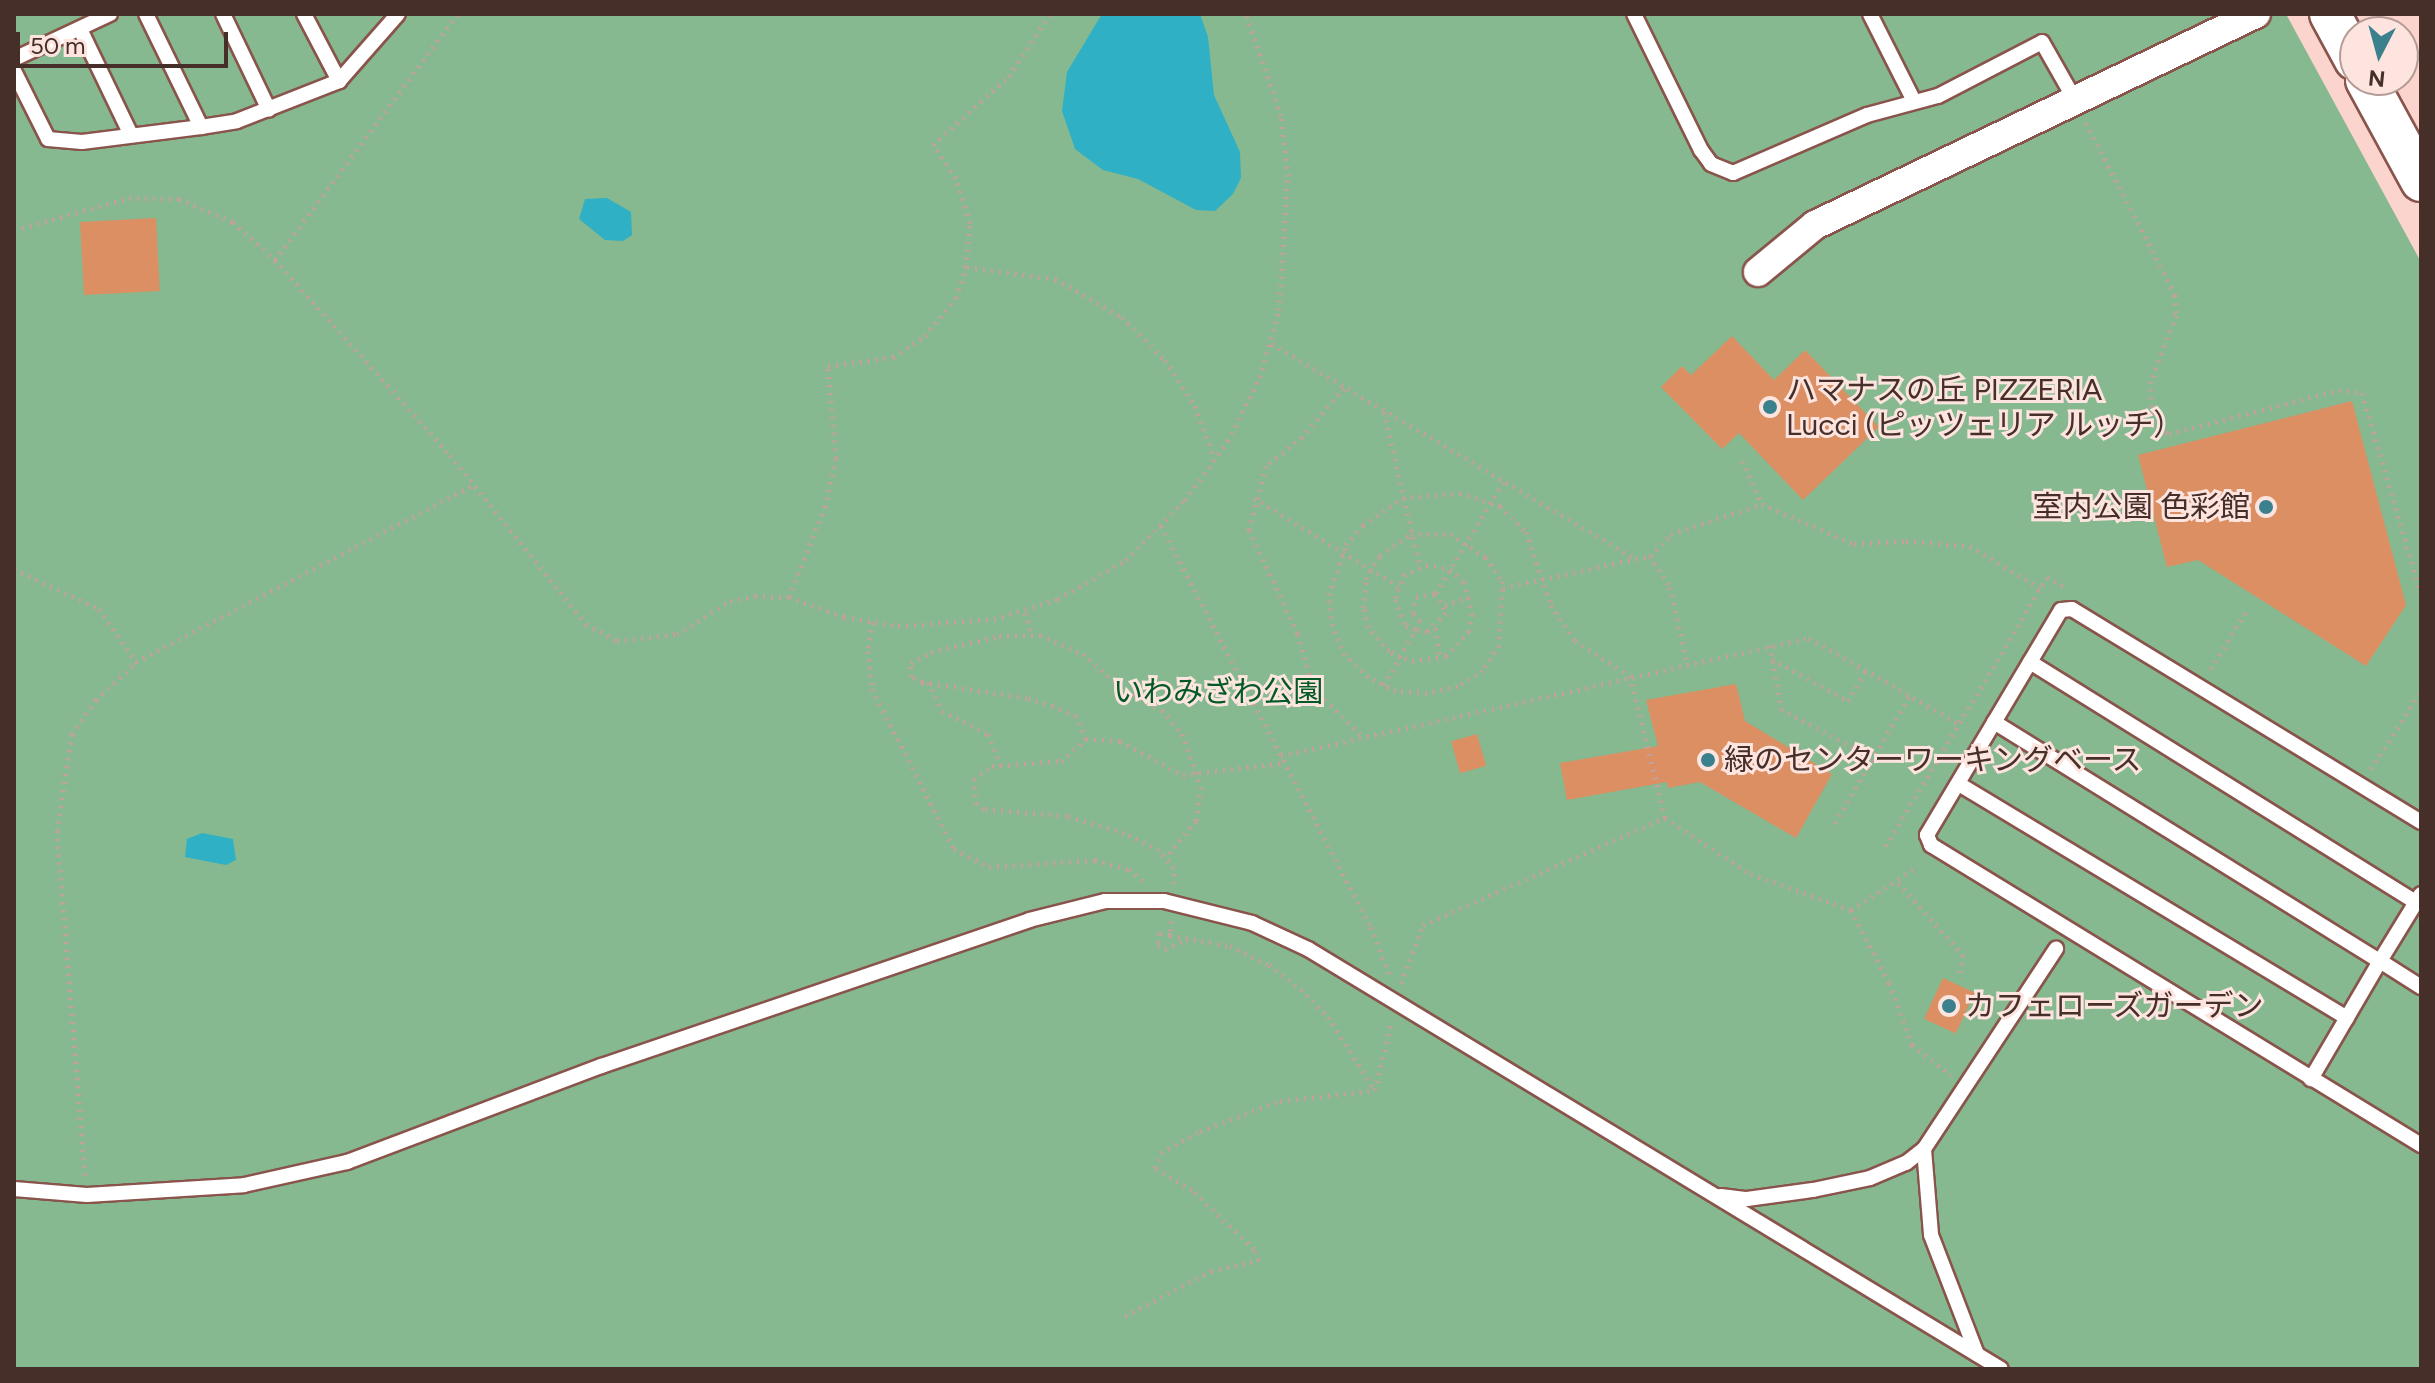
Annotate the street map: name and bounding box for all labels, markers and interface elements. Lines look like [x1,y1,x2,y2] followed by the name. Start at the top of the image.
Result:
[20,16,232,66] scale bar
[2339,16,2419,96] north arrow
[30,31,86,60] text: 50 m
[2367,64,2387,93] text: N
[1786,372,2183,442] place label: ハマナスの丘 PIZZERIA Lucci (ピッツェリア ルッチ）
[1761,398,1779,416] marker: ハマナスの丘 PIZZERIA Lucci (ピッツェリア ルッチ）
[2033,489,2250,525] place label: 室内公園 色彩館
[2257,498,2275,516] marker: 室内公園 色彩館
[1113,674,1323,710] park label: いわみざわ公園
[1724,742,2144,778] place label: 緑のセンターワーキングベース
[1699,751,1717,769] marker: 緑のセンターワーキングベース
[1965,988,2265,1024] place label: カフェローズガーデン
[1940,997,1958,1015] marker: カフェローズガーデン

